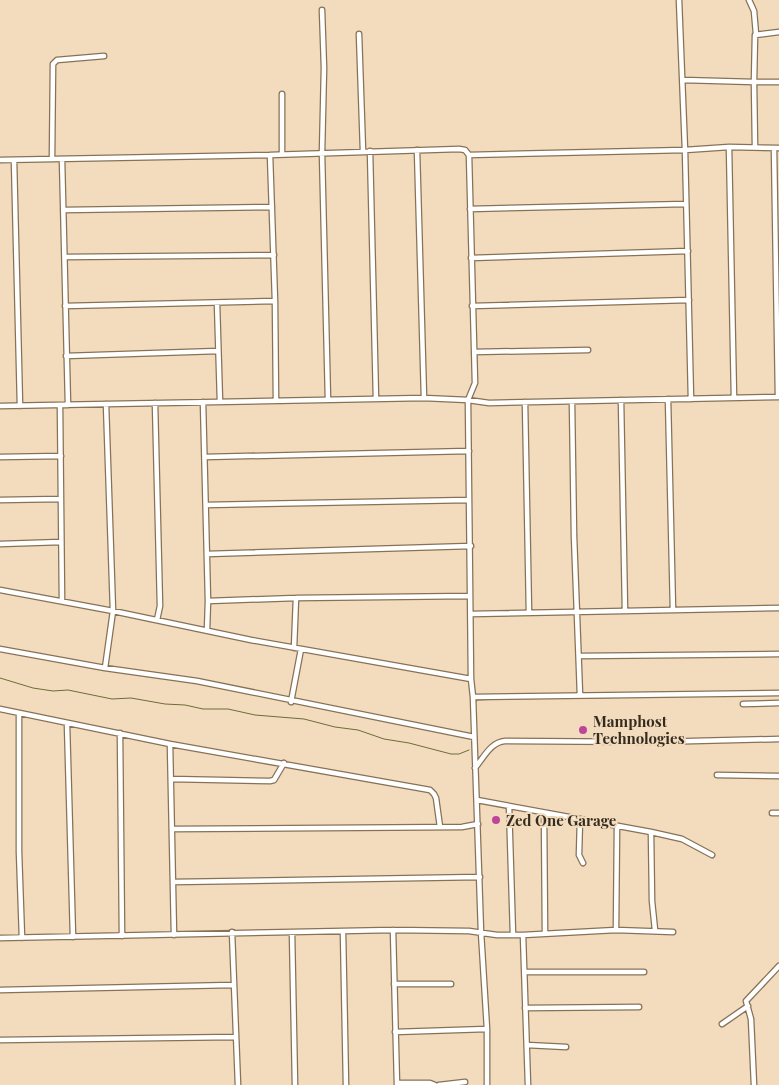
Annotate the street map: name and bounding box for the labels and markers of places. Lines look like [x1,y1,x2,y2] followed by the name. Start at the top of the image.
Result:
[593,711,685,748] place label: Mamphost Technologies
[577,724,589,736] marker: Mamphost Technologies
[506,810,617,830] place label: Zed One Garage
[490,814,502,826] marker: Zed One Garage

